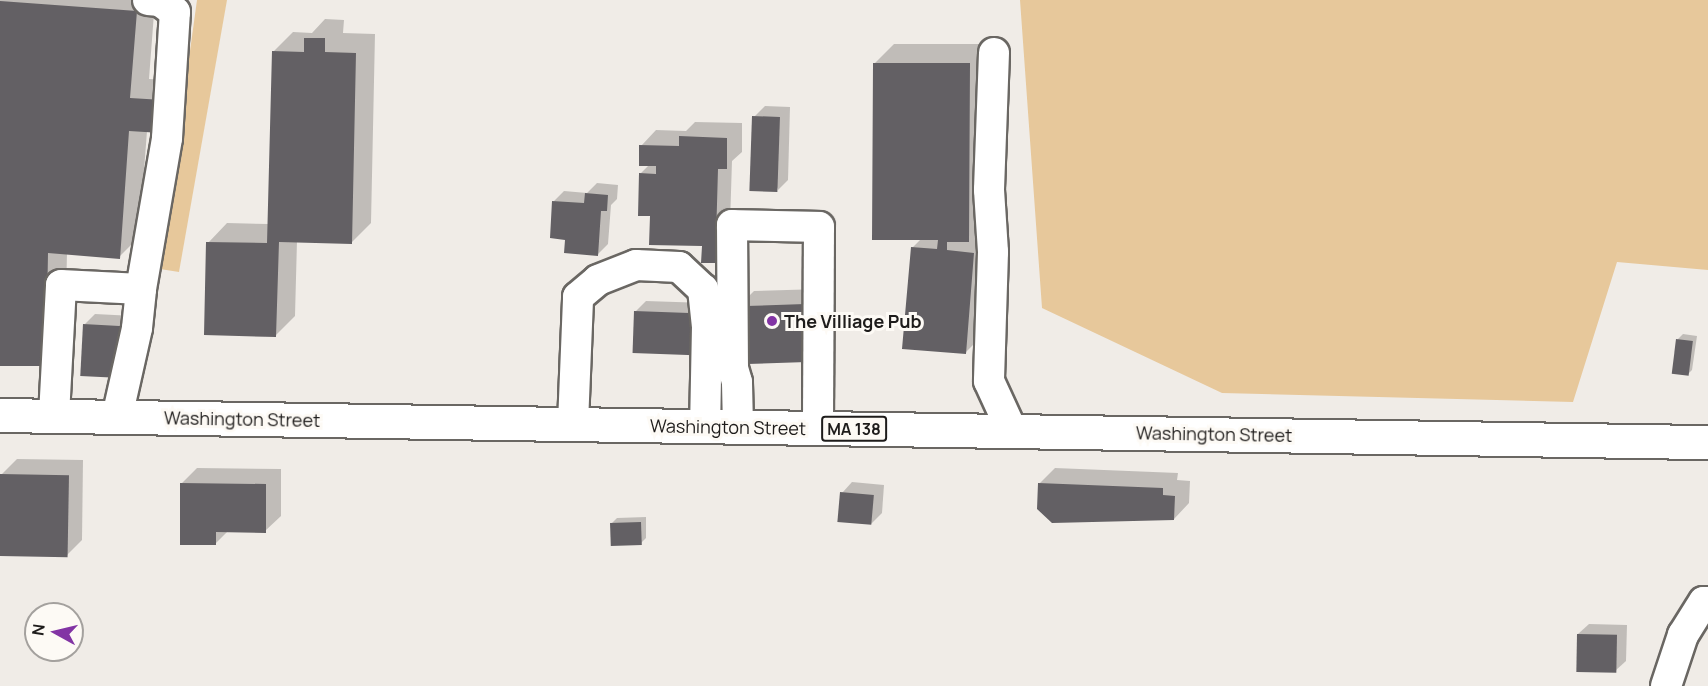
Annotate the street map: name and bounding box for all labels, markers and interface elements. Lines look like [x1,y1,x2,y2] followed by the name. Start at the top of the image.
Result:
[784,310,922,332] place label: The Villiage Pub
[765,314,779,328] marker: The Villiage Pub
[164,407,320,431] street label: Washington Street
[650,415,806,439] street label: Washington Street
[821,416,887,442] road number: MA 138
[1136,422,1292,446] street label: Washington Street
[24,602,84,662] north arrow
[26,623,50,637] text: N

